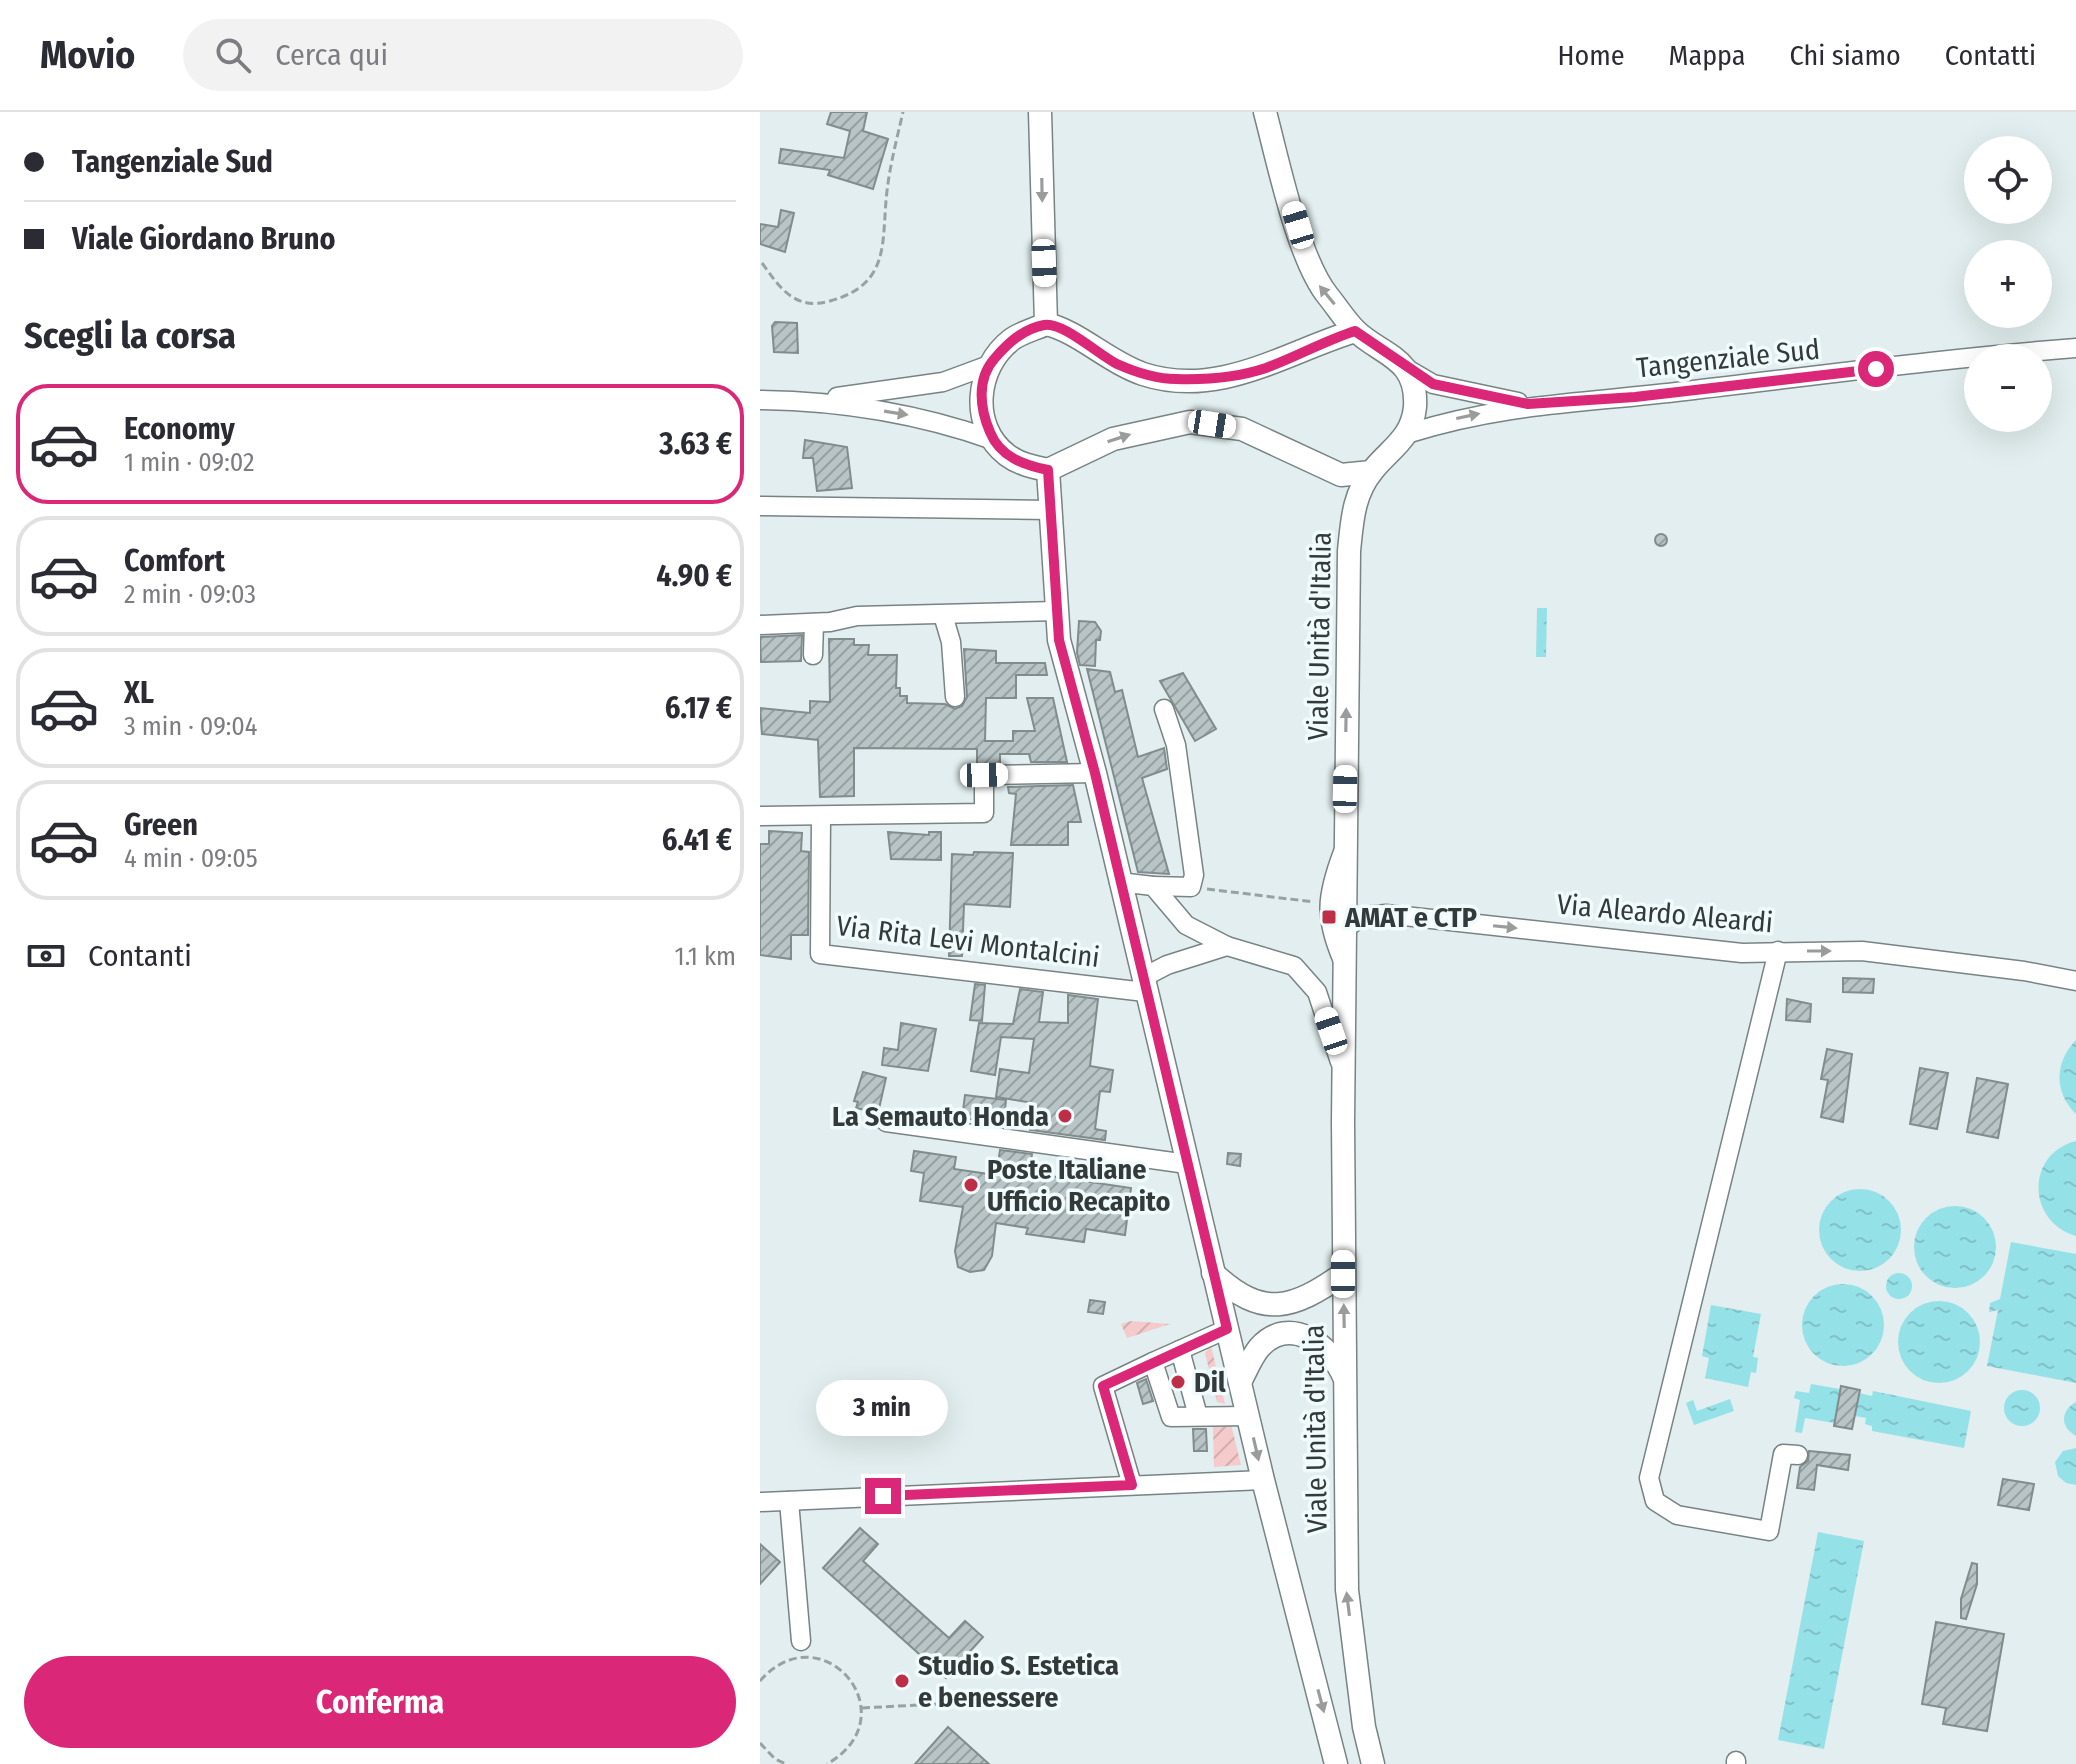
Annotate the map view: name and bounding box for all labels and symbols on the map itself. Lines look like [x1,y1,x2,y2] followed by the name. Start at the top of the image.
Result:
[1036,178,1049,203] one-way arrow
[1280,199,1316,251] car
[1031,239,1057,287] car
[1318,284,1335,305] one-way arrow
[1635,332,1821,385] street label: Tangenziale Sud
[1858,351,1894,387] route start
[884,407,909,420] one-way arrow
[1186,408,1238,440] car
[1456,409,1481,422] one-way arrow
[1107,431,1131,444] one-way arrow
[1301,531,1338,741] street label: Viale Unità d'Italia
[1340,707,1353,732] one-way arrow
[960,763,1008,787] car
[1333,765,1357,813] car
[1556,888,1774,939] street label: Via Aleardo Aleardi
[1344,901,1477,934] place label: AMAT e CTP
[1320,908,1338,926] marker: AMAT e CTP
[835,909,1101,974] street label: Via Rita Levi Montalcini
[1493,920,1518,933] one-way arrow
[1807,945,1832,957] one-way arrow
[1312,1004,1350,1058] car
[832,1100,1049,1133] place label: La Semauto Honda
[1056,1107,1074,1125] marker: La Semauto Honda
[987,1153,1170,1218] place label: Poste Italiane Ufficio Recapito
[962,1176,980,1194] marker: Poste Italiane Ufficio Recapito
[1331,1250,1355,1298] car
[1338,1303,1350,1328] one-way arrow
[1297,1324,1334,1534] street label: Viale Unità d'Italia
[1194,1366,1226,1399] place label: Dil
[1169,1373,1187,1391] marker: Dil
[817,1380,949,1436] callout: 3 min
[1250,1436,1263,1461] one-way arrow
[865,1478,901,1514] route end
[1342,1591,1355,1616] one-way arrow
[918,1649,1119,1714] place label: Studio S. Estetica e benessere
[893,1672,911,1690] marker: Studio S. Estetica e benessere
[1315,1688,1327,1713] one-way arrow

